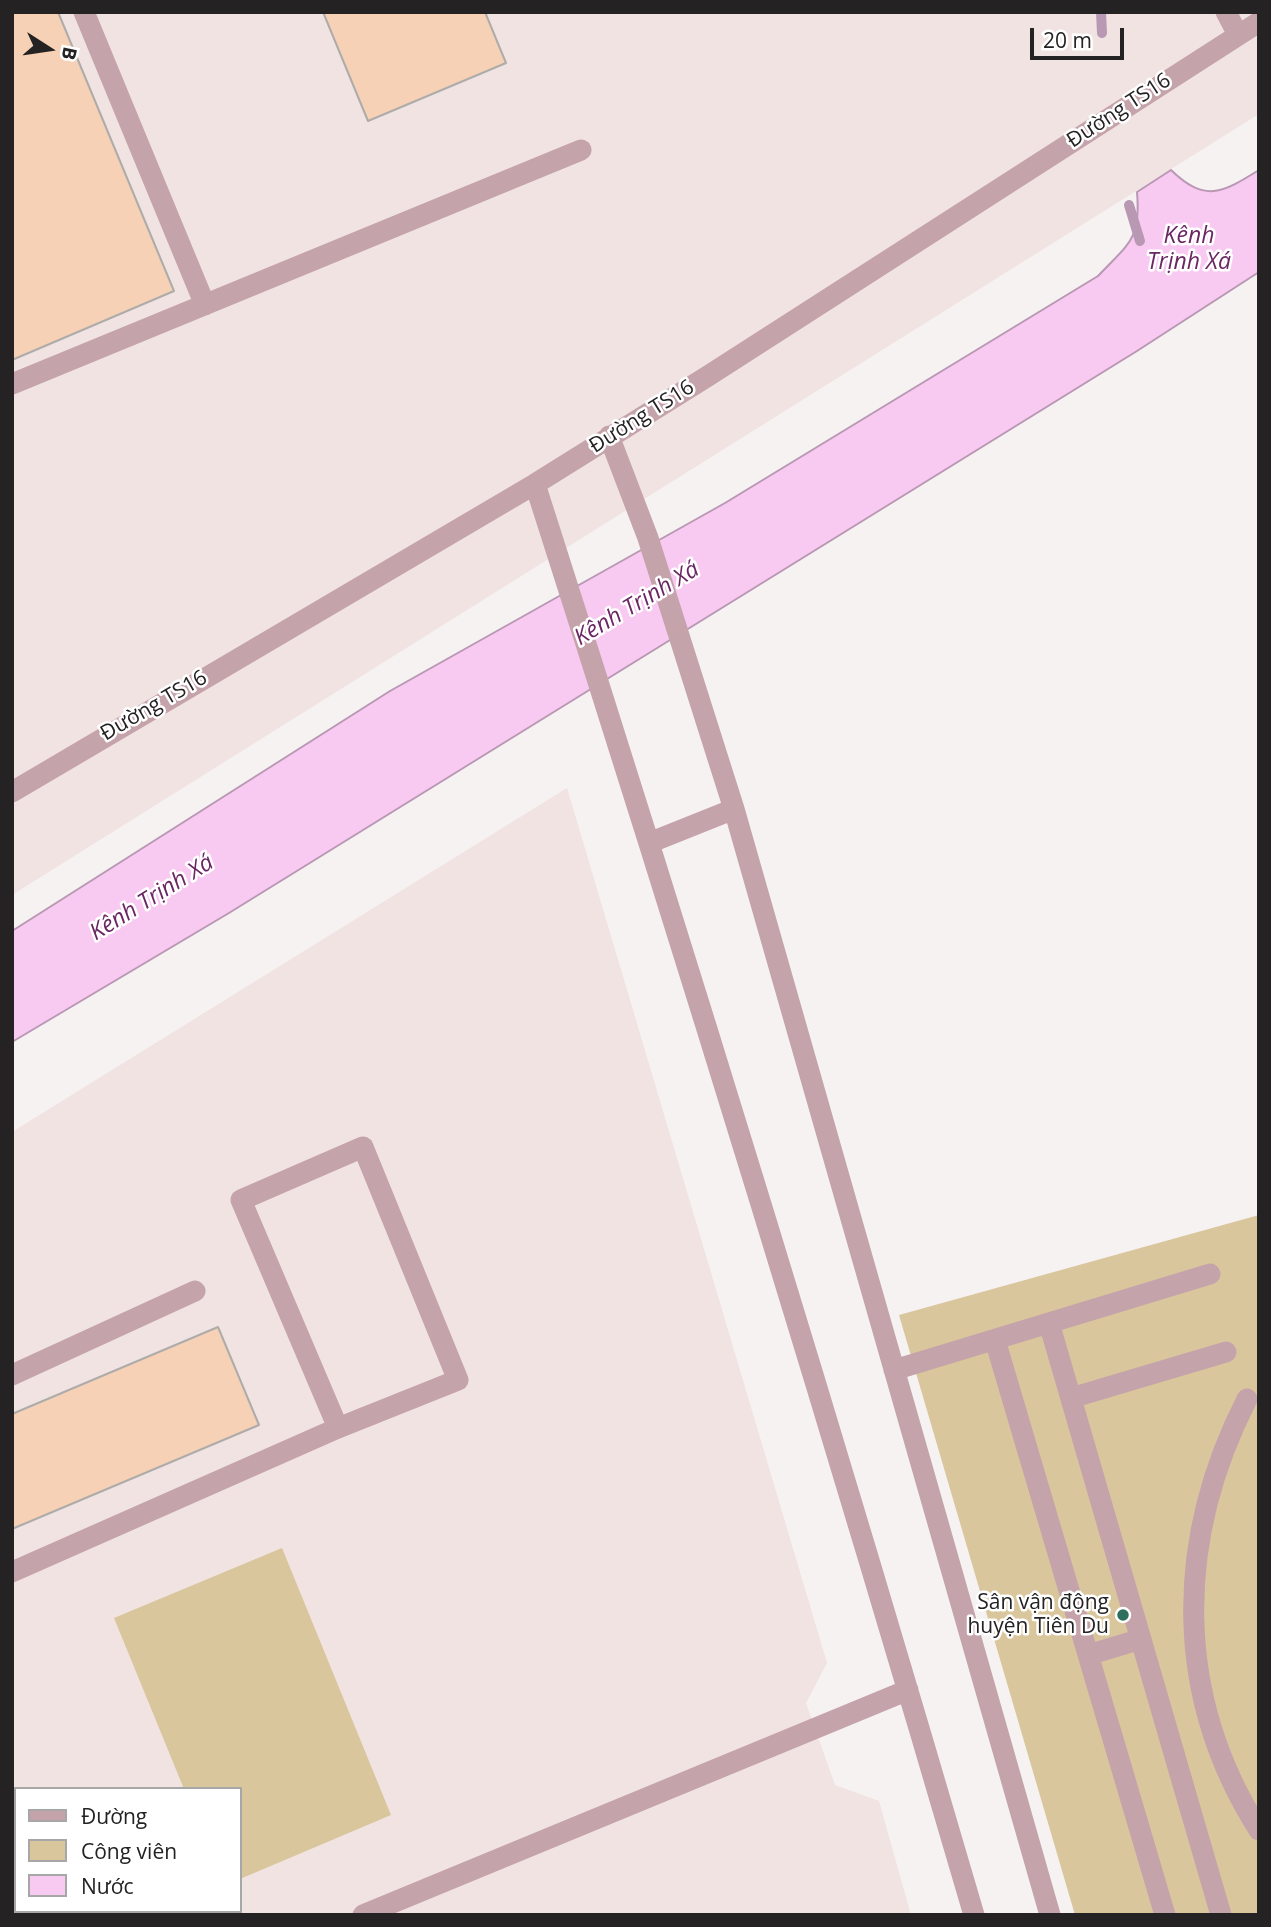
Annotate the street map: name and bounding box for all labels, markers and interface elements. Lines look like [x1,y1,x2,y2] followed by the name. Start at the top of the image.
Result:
[14,14,84,84] north arrow
[1033,14,1128,58] scale bar
[1043,26,1092,54] text: 20 m
[55,44,84,62] text: B
[1062,68,1176,154] street label: Đường TS16
[1147,222,1231,276] water label: Kênh Trịnh Xá
[585,375,699,459] street label: Đường TS16
[570,556,704,652] water label: Kênh Trịnh Xá
[96,665,212,747] street label: Đường TS16
[85,849,219,947] water label: Kênh Trịnh Xá
[967,1590,1109,1640] place label: Sân vận động huyện Tiên Du
[1115,1607,1131,1623] marker: Sân vận động huyện Tiên Du
[14,1787,242,1913] legend
[81,1802,147,1830] text: Đường
[81,1837,177,1865] text: Công viên
[81,1872,134,1900] text: Nước

